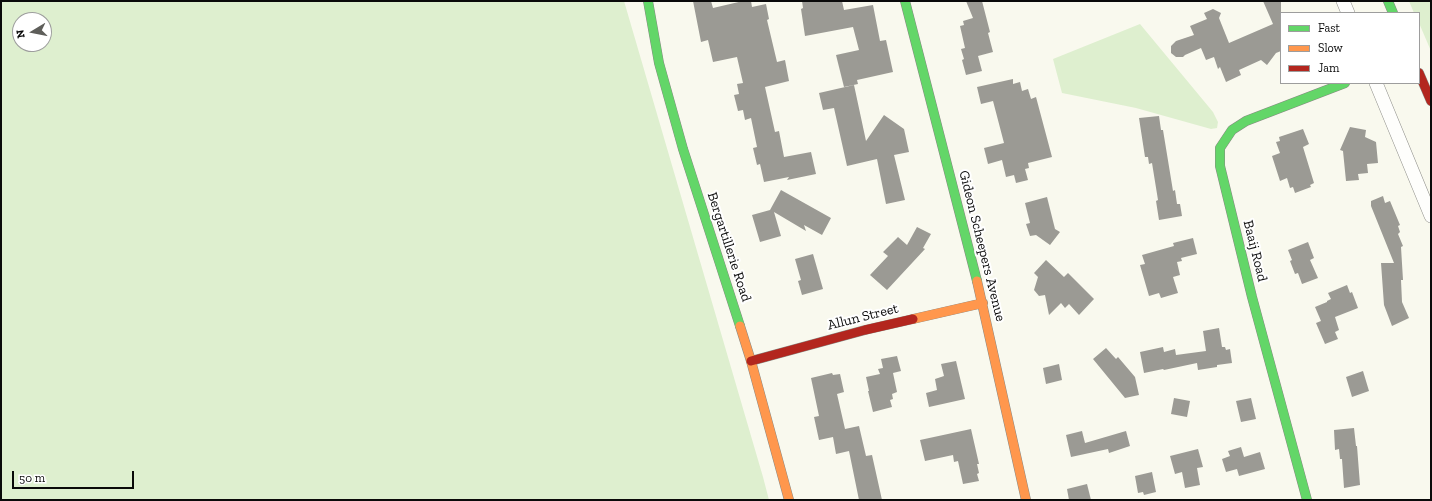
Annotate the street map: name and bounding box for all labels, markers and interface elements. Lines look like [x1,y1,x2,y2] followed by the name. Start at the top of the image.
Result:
[12,12,52,52] north arrow
[1280,12,1420,84] legend
[1318,21,1340,35] text: Fast
[14,29,28,39] text: N
[1318,41,1343,55] text: Slow
[1318,61,1339,75] text: Jam
[955,169,1009,323] street label: Gideon Scheepers Avenue
[703,190,755,304] street label: Bergartillerie Road
[1239,219,1271,283] street label: Baaij Road
[826,300,900,334] street label: Allun Street
[14,463,136,489] scale bar
[19,471,45,485] text: 50 m

